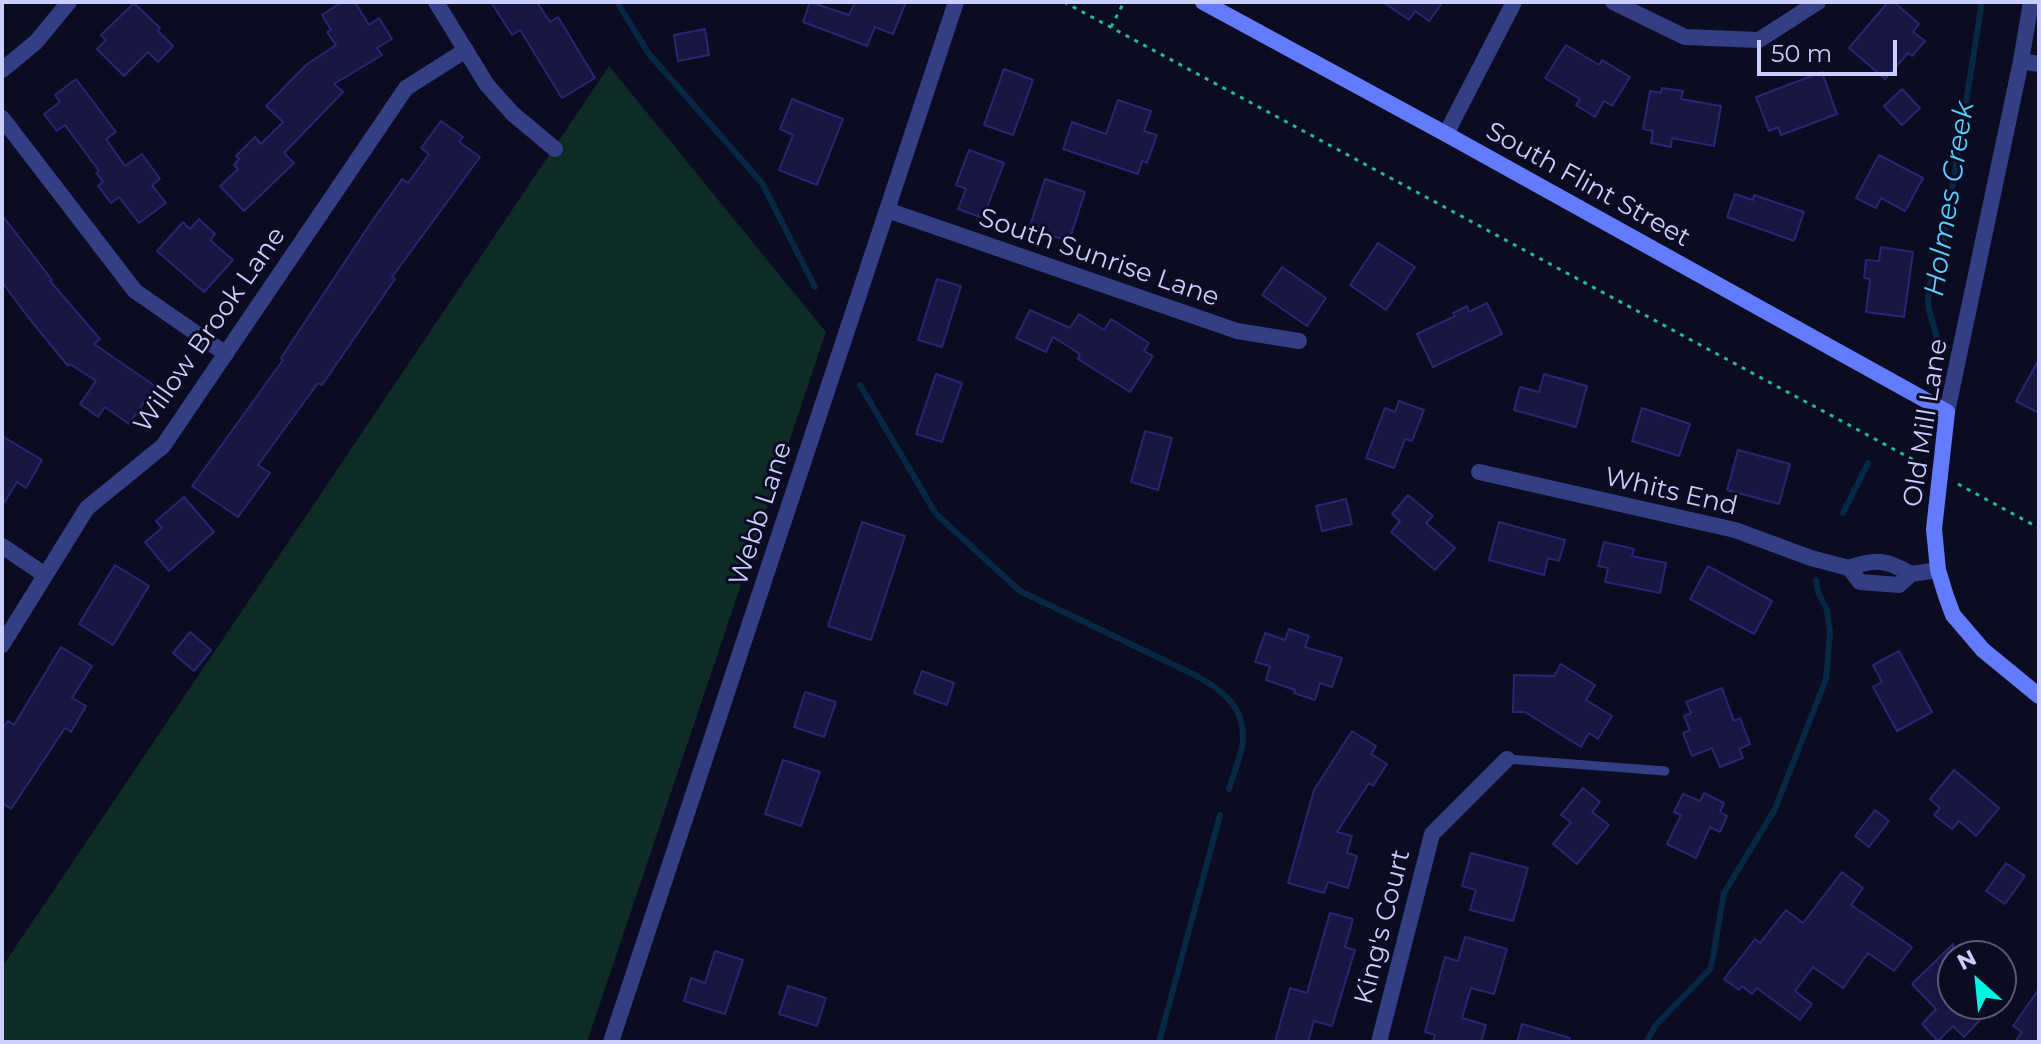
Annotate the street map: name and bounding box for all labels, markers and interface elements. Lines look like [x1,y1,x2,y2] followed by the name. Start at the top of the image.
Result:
[1761,24,1901,74] scale bar
[1771,39,1832,68] text: 50 m
[1918,99,1982,299] water label: Holmes Creek
[1480,116,1696,254] street label: South Flint Street
[975,202,1223,314] street label: South Sunrise Lane
[127,221,293,439] street label: Willow Brook Lane
[1897,337,1955,509] street label: Old Mill Lane
[723,438,799,590] street label: Webb Lane
[1602,462,1740,522] street label: Whits End
[1349,846,1417,1008] street label: King's Court
[1937,940,2017,1020] north arrow
[1953,944,1981,976] text: N

